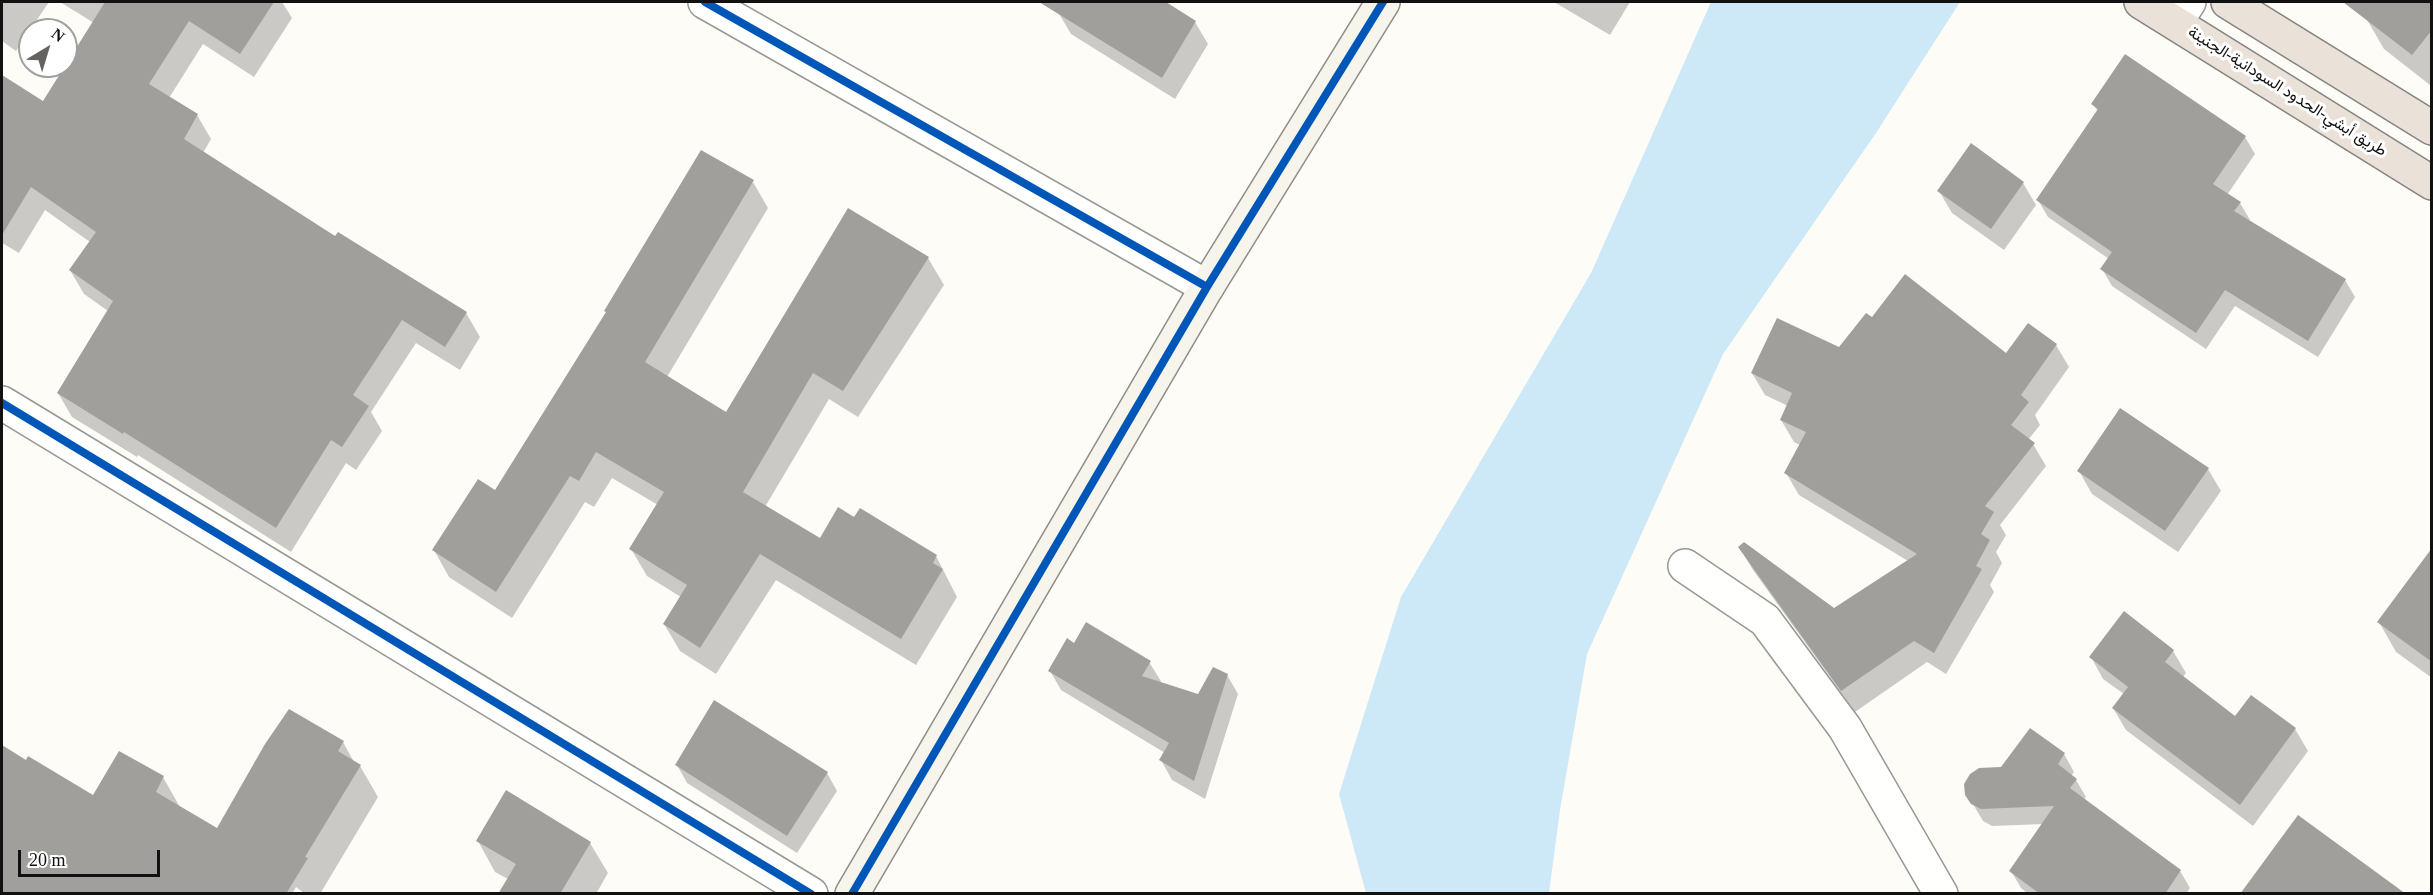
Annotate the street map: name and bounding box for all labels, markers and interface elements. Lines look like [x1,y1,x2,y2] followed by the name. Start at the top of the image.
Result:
[18,18,78,78] north arrow
[2184,23,2390,161] street label: طريق أبشي-الحدود السودانية-الجنينة
[48,25,68,45] text: N
[21,838,164,876] scale bar
[29,850,66,870] text: 20 m

